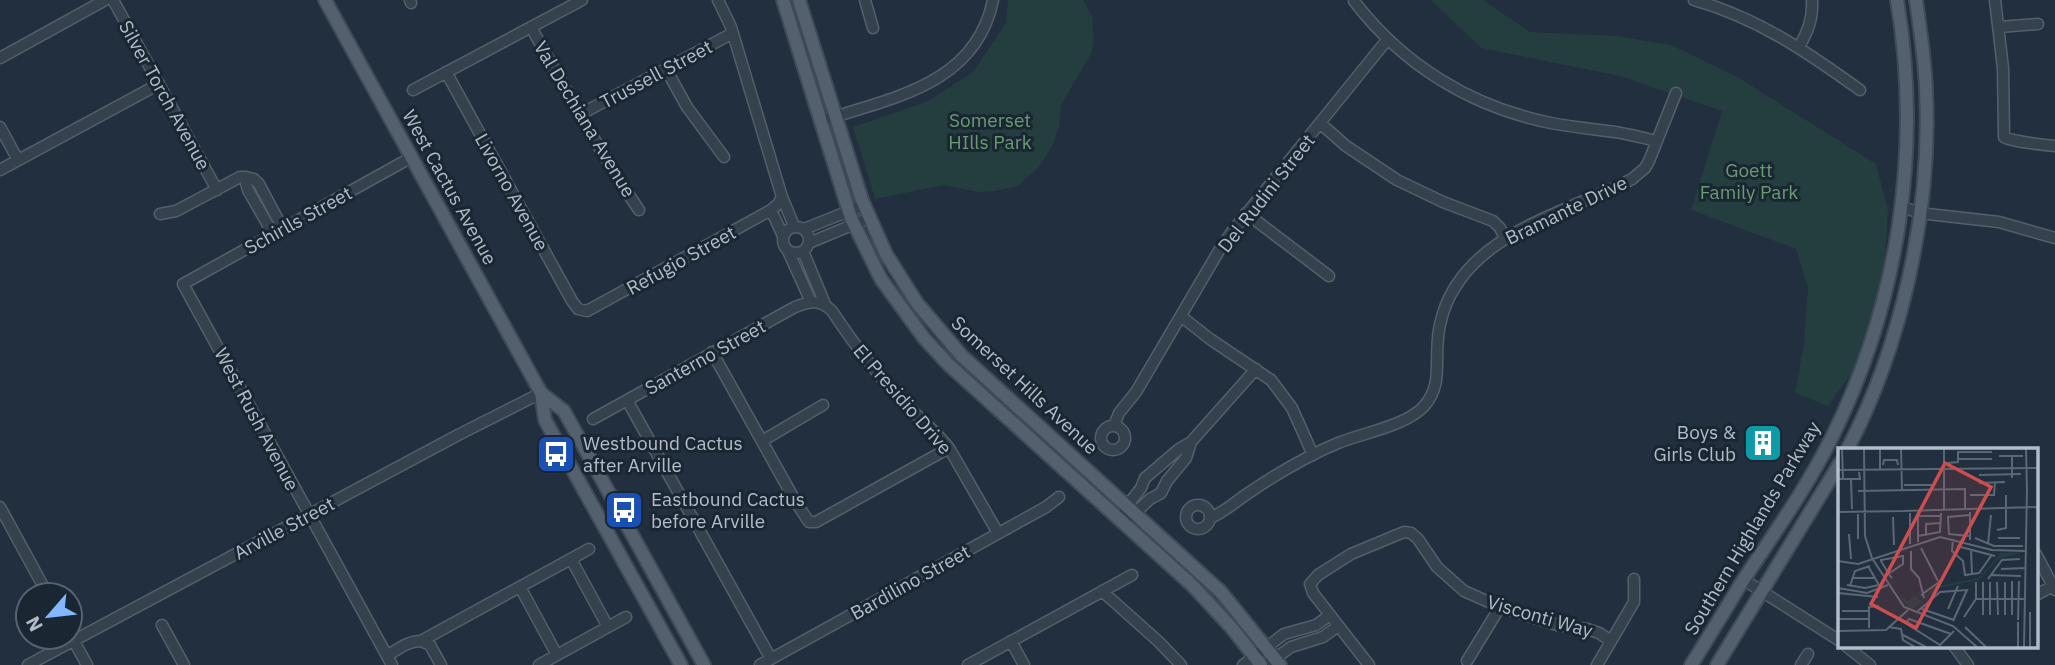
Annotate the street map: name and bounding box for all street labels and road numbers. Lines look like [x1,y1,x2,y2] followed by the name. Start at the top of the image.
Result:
[114,16,216,174] street label: Silver Torch Avenue
[596,34,716,114] street label: Trussell Street
[529,36,641,202] street label: Val Dechiana Avenue
[397,105,503,269] street label: West Cactus Avenue
[470,129,554,255] street label: Livorno Avenue
[1212,129,1320,257] street label: Del Rudini Street
[1501,170,1631,250] street label: Bramante Drive
[240,181,356,259] street label: Schirlls Street
[622,220,740,300] street label: Refugio Street
[947,311,1103,459] street label: Somerset Hills Avenue
[641,314,769,400] street label: Santerno Street
[849,339,957,459] street label: El Presidio Drive
[209,343,305,495] street label: West Rush Avenue
[1679,416,1826,639] street label: Southern Highlands Parkway
[229,491,339,565] street label: Arville Street
[846,539,974,625] street label: Bardilino Street
[1484,589,1596,643] street label: Visconti Way

